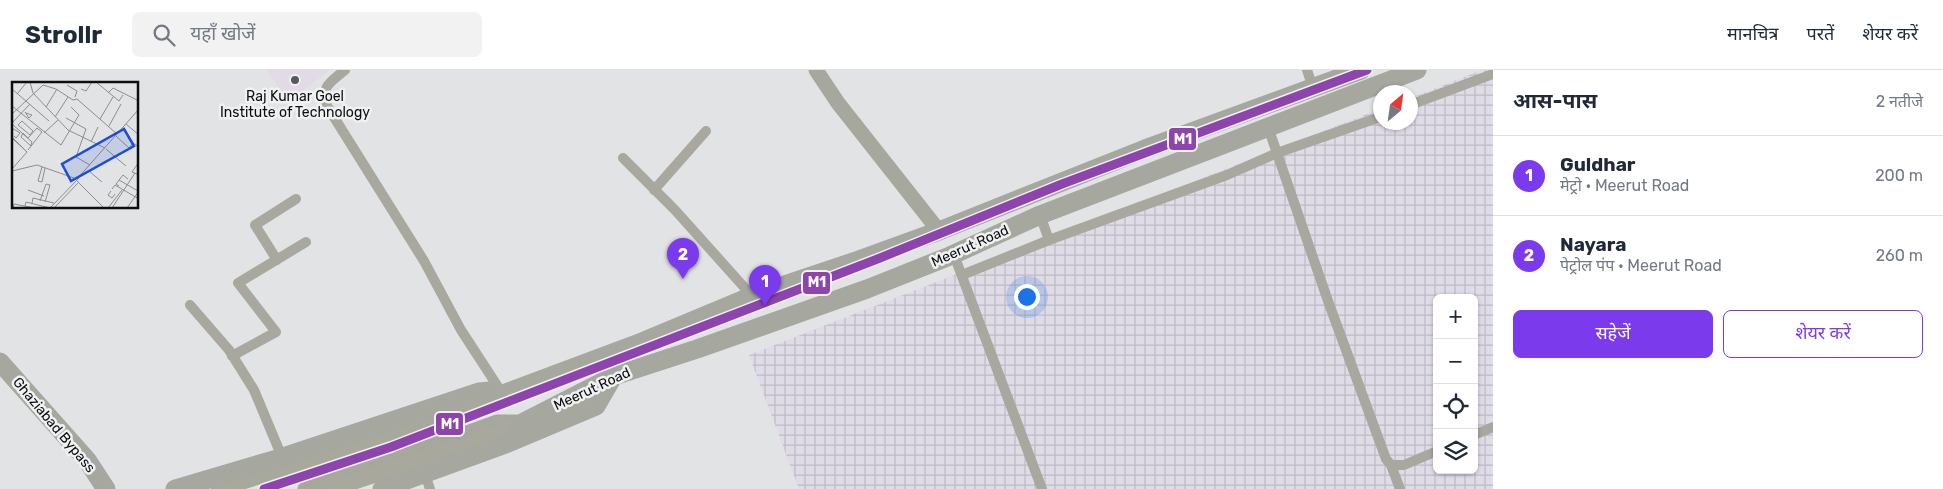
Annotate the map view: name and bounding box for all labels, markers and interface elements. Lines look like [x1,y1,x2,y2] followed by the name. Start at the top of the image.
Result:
[132,12,482,57] search box
[25,21,102,49] text: Strollr
[150,21,178,49] icon: search
[190,22,255,45] text: यहाँ खोजें
[1727,23,1779,45] text: मानचित्र
[1807,23,1834,45] text: परतें
[1862,23,1918,45] text: शेयर करें
[289,74,301,86] marker: Raj Kumar Goel Institute of Technology
[12,82,139,209] inset map
[1373,85,1418,130] north arrow
[220,88,370,121] place label: Raj Kumar Goel Institute of Technology
[1513,88,1597,113] text: आस-पास
[1876,92,1923,111] text: 2 नतीजे
[1168,127,1197,151] line badge: M1
[1174,131,1192,148] text: M1
[1560,153,1635,176] text: Guldhar
[1525,166,1533,185] text: 1
[1875,166,1923,185] text: 200 m
[1560,176,1689,195] text: मेट्रो · Meerut Road
[929,221,1011,271] street label: Meerut Road
[1560,233,1626,256] text: Nayara
[667,238,699,279] pin: 2
[1524,246,1534,265] text: 2
[1876,246,1923,265] text: 260 m
[1560,256,1722,275] text: पेट्रोल पंप · Meerut Road
[749,265,781,306] pin: 1
[802,271,831,295] line badge: M1
[808,274,826,291] text: M1
[1014,284,1040,310] your location
[1433,294,1478,474] map controls
[1433,294,1478,339] button: +
[1513,310,1713,358] button: सहेजें
[1723,310,1923,358] button: शेयर करें
[1433,339,1478,384] button: −
[551,364,633,414] street label: Meerut Road
[9,374,99,476] street label: Ghaziabad Bypass
[1433,384,1478,429] button: locate
[435,412,464,436] line badge: M1
[441,416,459,433] text: M1
[1433,429,1478,474] button: layers

